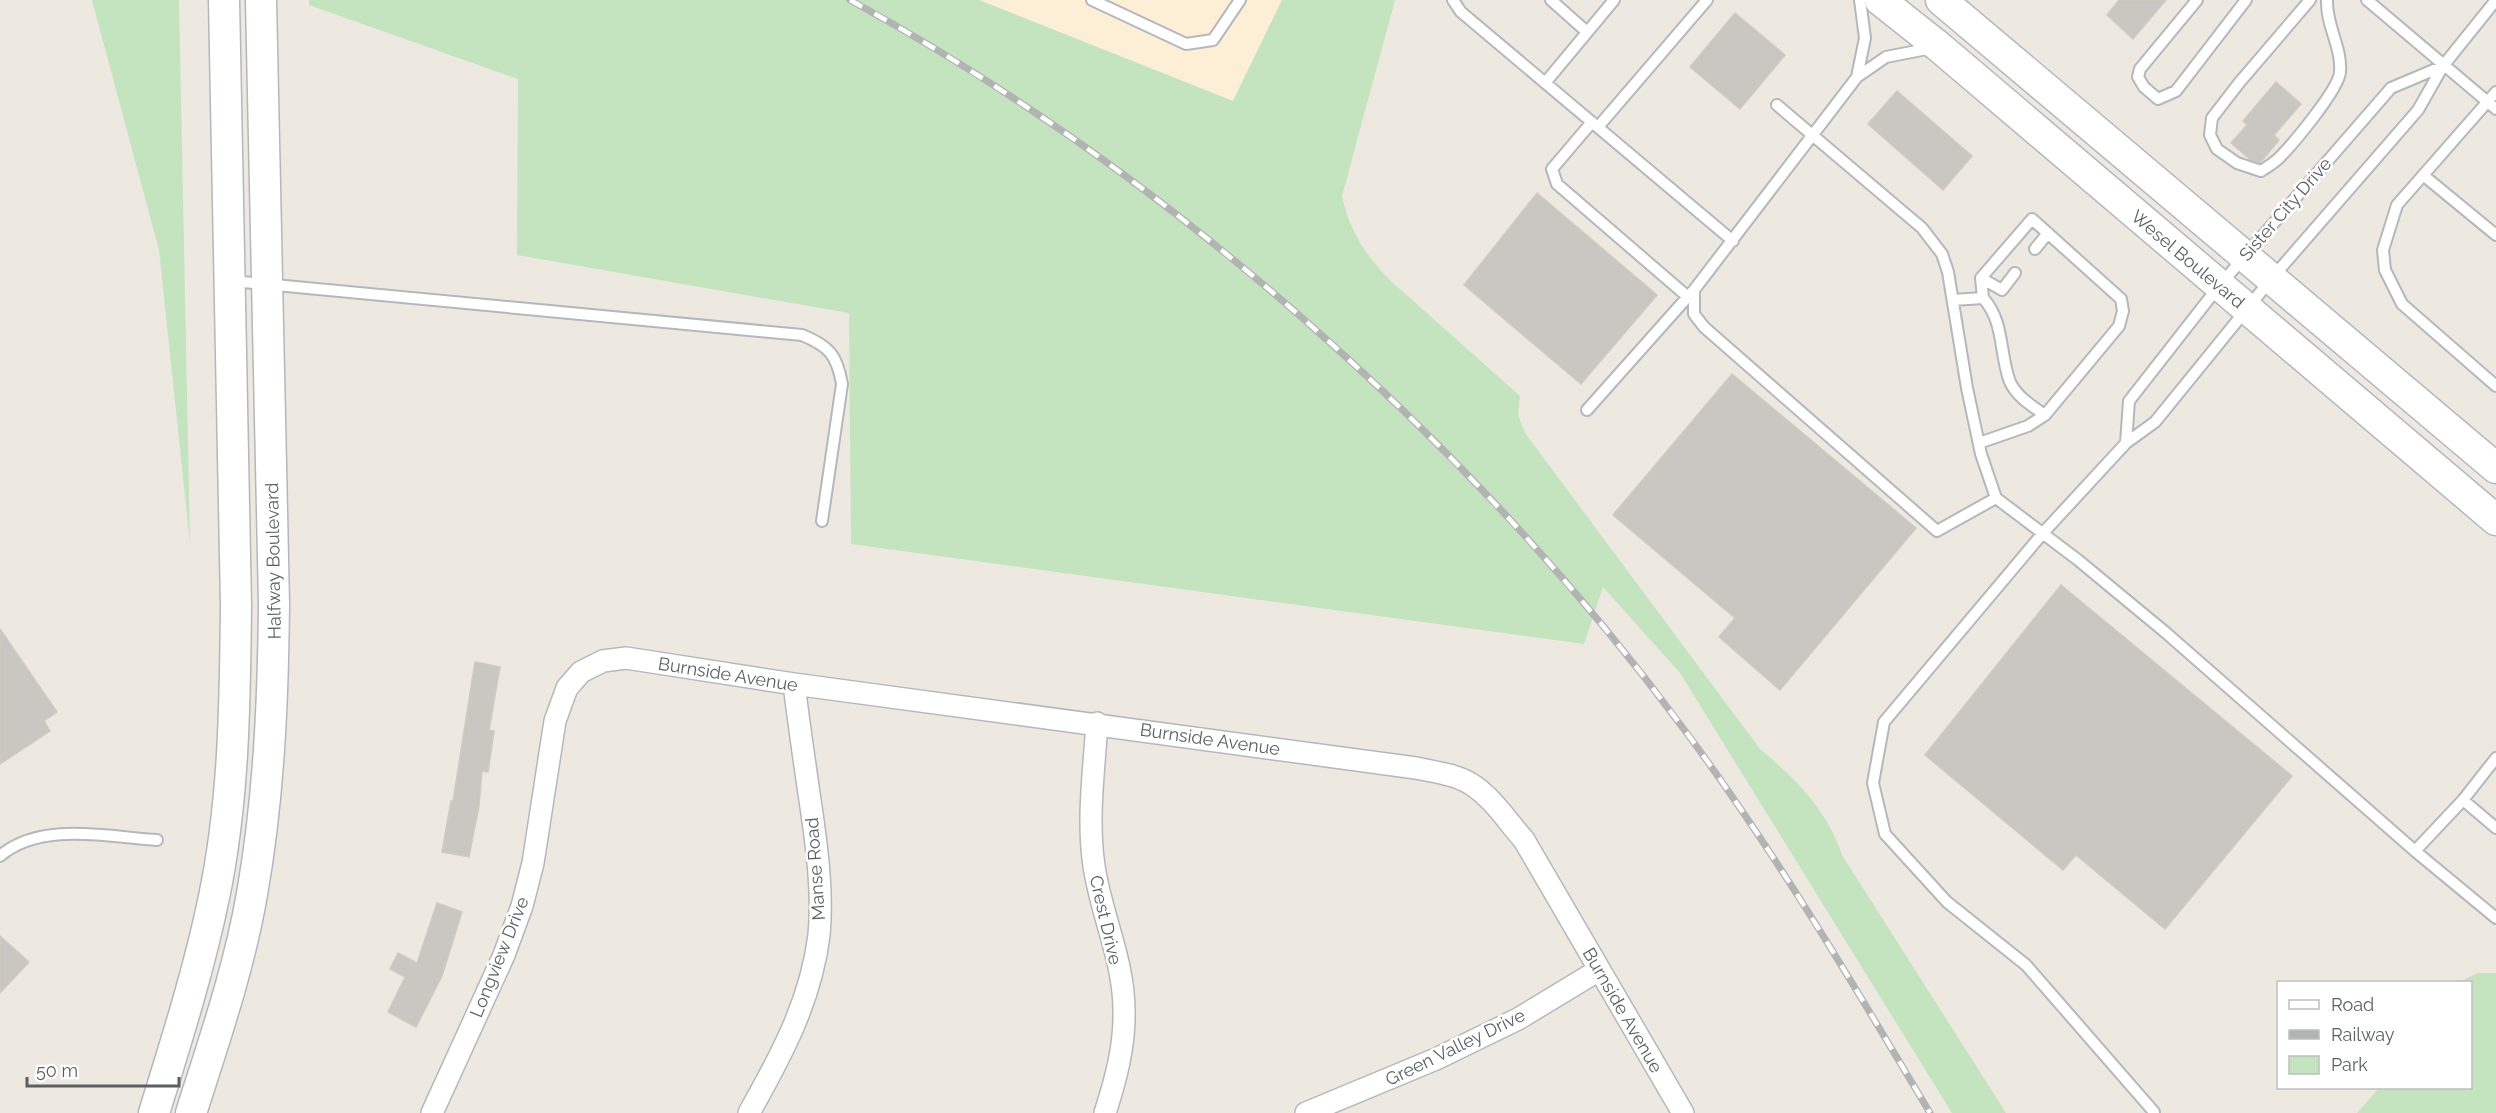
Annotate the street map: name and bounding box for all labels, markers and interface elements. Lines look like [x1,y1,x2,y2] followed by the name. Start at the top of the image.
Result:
[2235,153,2336,265] street label: Sister City Drive
[2127,205,2249,313] street label: Wesel Boulevard
[261,483,285,639] street label: Halfway Boulevard
[657,653,800,695] street label: Burnside Avenue
[1139,719,1282,759] street label: Burnside Avenue
[801,817,829,921] street label: Manse Road
[1086,873,1127,967] street label: Crest Drive
[465,893,533,1020] street label: Longview Drive
[1579,944,1668,1077] street label: Burnside Avenue
[2277,981,2472,1089] legend
[2331,994,2374,1015] text: Road
[1382,1004,1529,1090] street label: Green Valley Drive
[2331,1024,2395,1045] text: Railway
[27,1050,178,1088] scale bar
[2331,1054,2368,1075] text: Park
[36,1060,78,1081] text: 50 m

